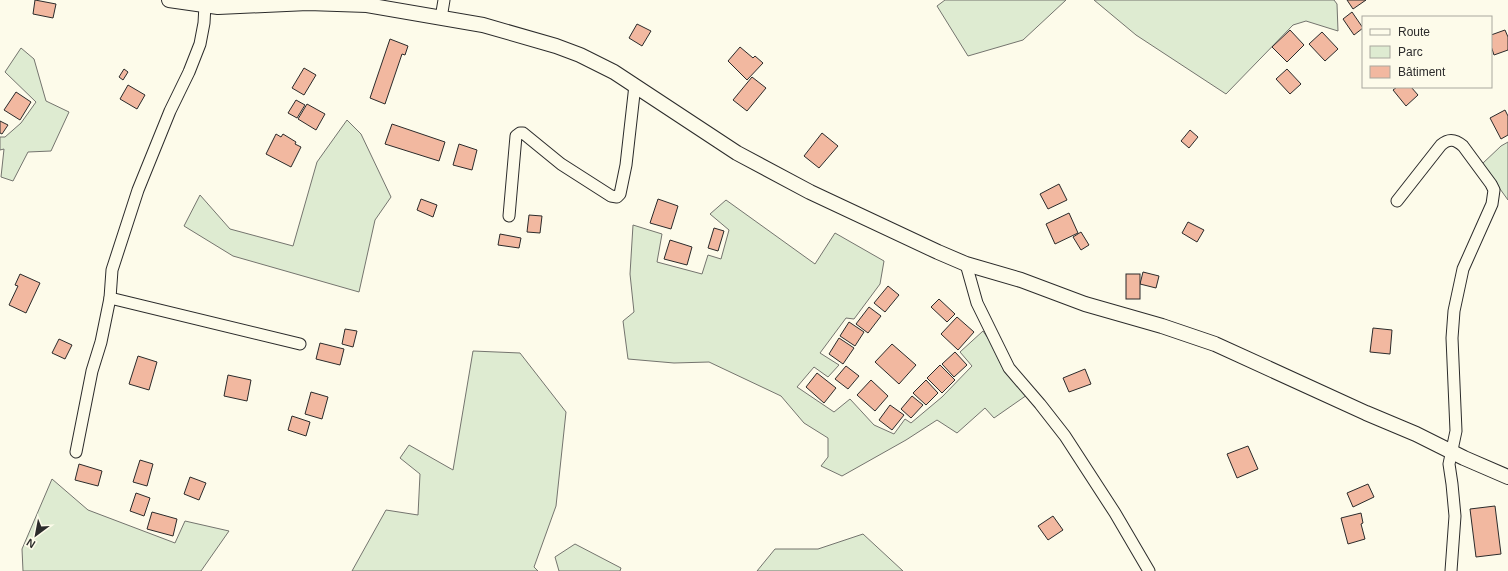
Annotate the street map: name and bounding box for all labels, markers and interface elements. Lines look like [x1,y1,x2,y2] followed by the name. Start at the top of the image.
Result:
[1362,16,1492,88] legend
[1398,25,1430,39] text: Route
[1398,45,1423,59] text: Parc
[1398,65,1446,79] text: Bâtiment
[16,515,56,555] north arrow
[24,536,37,551] text: N

